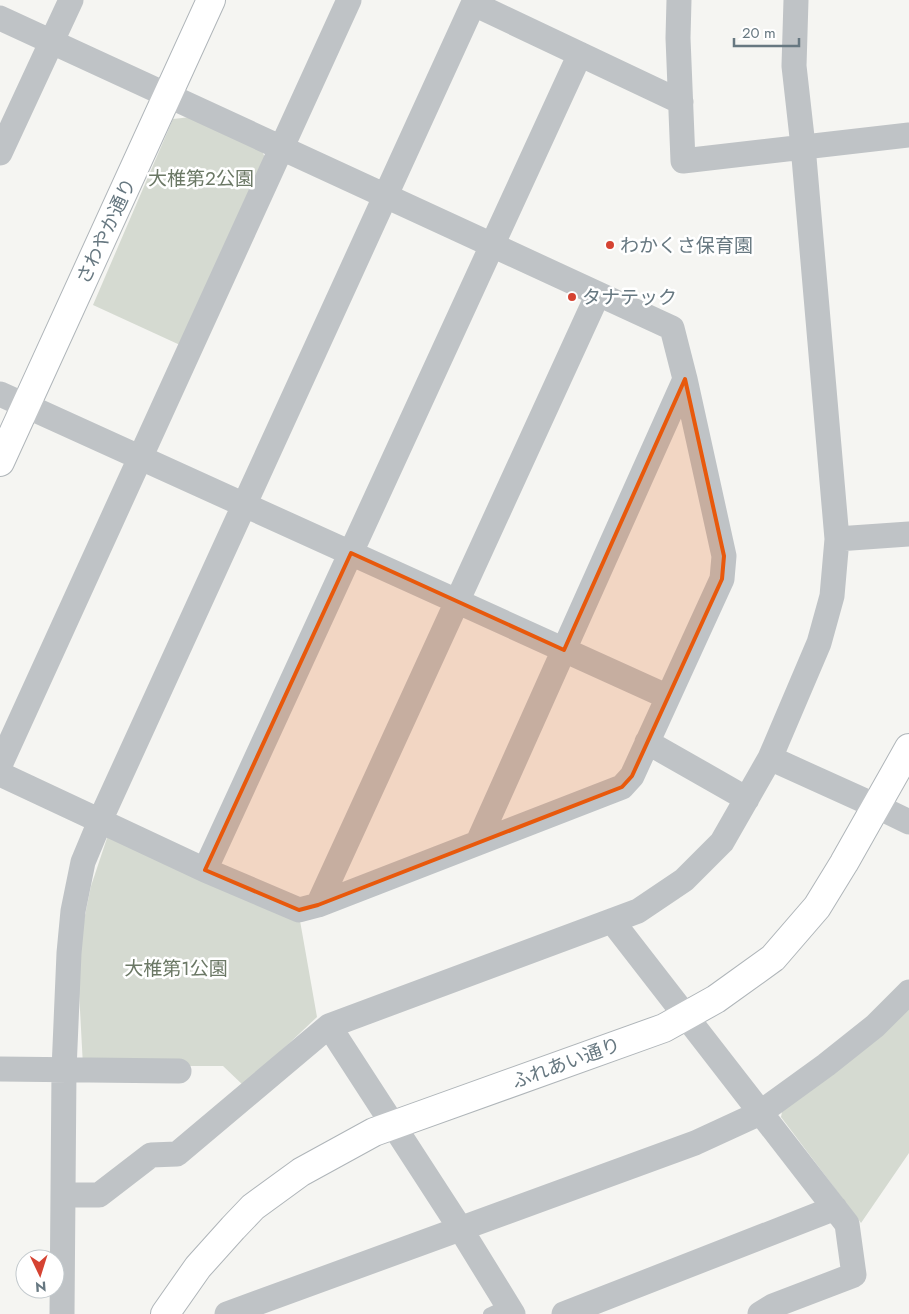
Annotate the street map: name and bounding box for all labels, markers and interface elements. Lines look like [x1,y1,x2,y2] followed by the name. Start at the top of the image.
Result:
[734,15,799,47] scale bar
[742,22,776,44] text: 20 m
[148,165,254,192] park label: 大椎第2公園
[70,174,142,288] street label: さわやか通り
[620,232,753,259] place label: わかくさ保育園
[604,239,616,251] marker: わかくさ保育園
[582,284,677,311] place label: タナテック
[566,291,578,303] marker: タナテック
[124,955,228,982] park label: 大椎第1公園
[508,1031,624,1095] street label: ふれあい通り
[15,1249,65,1299] north arrow
[35,1277,47,1297] text: N

